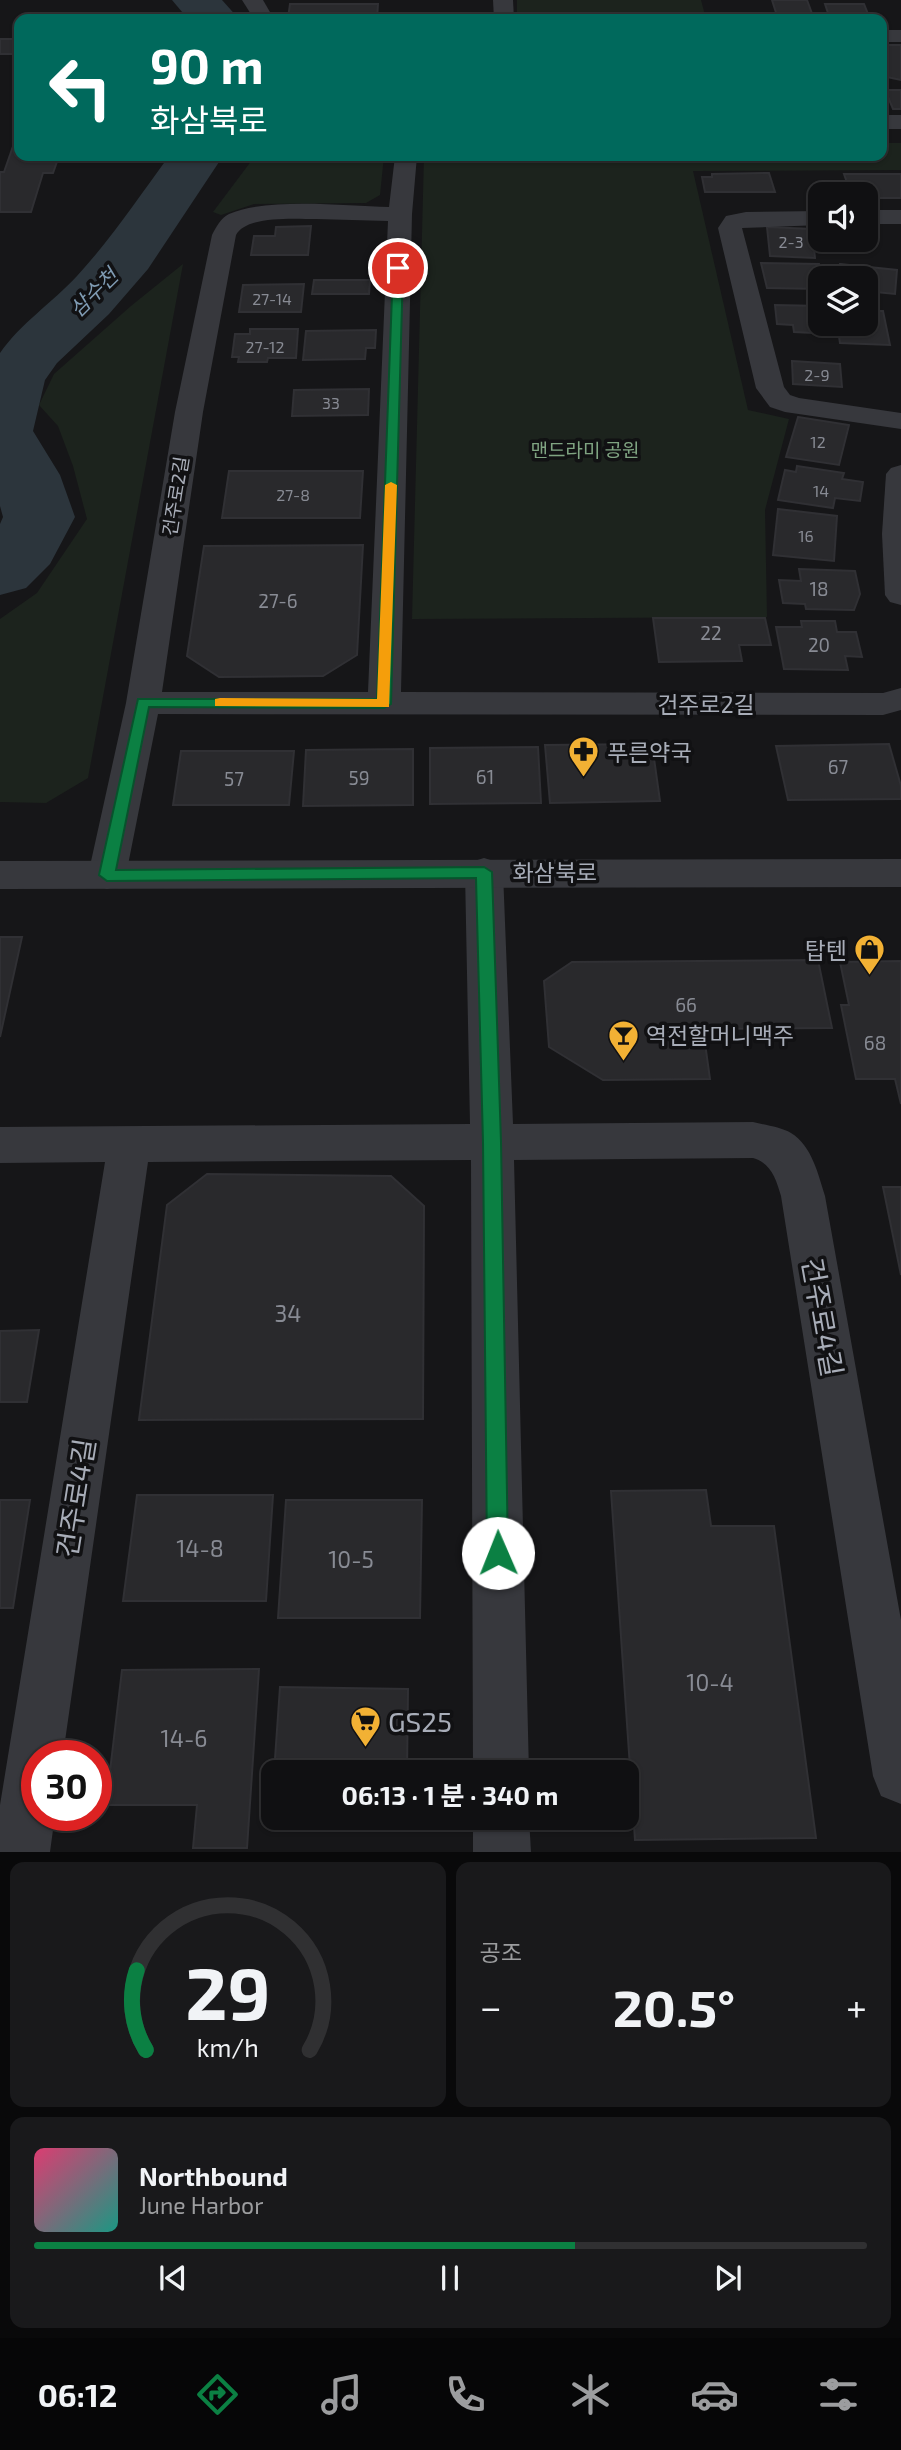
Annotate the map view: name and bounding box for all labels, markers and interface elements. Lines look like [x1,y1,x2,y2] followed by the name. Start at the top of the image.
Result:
[150,35,264,94] text: 90 m
[35,42,126,133] icon: left
[150,100,268,138] text: 화삼북로
[808,182,878,336] map controls
[808,182,878,252] button: sound
[778,232,804,251] house number: 2-3
[368,238,428,298] pin
[379,249,417,287] icon: arrive
[64,261,124,321] water label: 삼수천
[808,266,878,336] button: layers
[252,289,292,308] house number: 27-14
[246,337,284,356] house number: 27-12
[804,365,830,384] house number: 2-9
[322,393,340,412] house number: 33
[810,432,826,451] house number: 12
[530,438,640,461] park label: 맨드라미 공원
[157,454,193,538] street label: 건주로2길
[813,481,829,500] house number: 14
[276,485,310,504] house number: 27-8
[798,526,814,545] house number: 16
[809,577,829,600] house number: 18
[258,589,298,612] house number: 27-6
[700,621,722,644] house number: 22
[808,633,830,656] house number: 20
[657,690,755,718] street label: 건주로2길
[567,735,601,779] pharmacy icon: 푸른약국
[607,738,692,766] place label: 푸른약국
[828,755,849,778] house number: 67
[476,765,494,788] house number: 61
[348,766,370,789] house number: 59
[224,767,244,790] house number: 57
[513,858,597,886] street label: 화삼북로
[853,933,887,977] shop icon: 탑텐
[805,936,847,964] place label: 탑텐
[675,993,697,1016] house number: 66
[606,1018,640,1062] bar icon: 역전할머니맥주
[646,1021,794,1049] place label: 역전할머니맥주
[864,1031,886,1054] house number: 68
[796,1255,850,1379] street label: 건주로4길
[275,1299,301,1327] house number: 34
[49,1436,101,1560] street label: 건주로4길
[461,1516,535,1590] position arrow
[176,1534,224,1562] house number: 14-8
[328,1545,374,1573] house number: 10-5
[686,1668,734,1696] house number: 10-4
[348,1704,382,1748] supermarket icon: GS25
[388,1704,452,1738] place label: GS25
[161,1724,207,1752] house number: 14-6
[21,1740,112,1831] speed limit sign: 30
[342,1779,558,1810] text: 06:13 · 1 분 · 340 m
[480,1938,522,1966] text: 공조
[185,1948,270,2036] text: 29
[613,1975,735,2037] text: 20.5°
[480,1983,502,2029] text: −
[846,1983,867,2029] text: +
[197,2032,259,2062] text: km/h
[139,2160,288,2191] text: Northbound
[139,2191,263,2219] text: June Harbor
[154,2259,192,2297] icon: previous
[431,2259,469,2297] icon: pause
[709,2259,747,2297] icon: next
[193,2370,242,2419] icon: directions
[317,2370,366,2419] icon: music
[441,2370,490,2419] icon: phone
[566,2370,615,2419] icon: climate
[690,2370,739,2419] icon: car
[814,2370,863,2419] icon: filters
[38,2375,117,2413] text: 06:12

